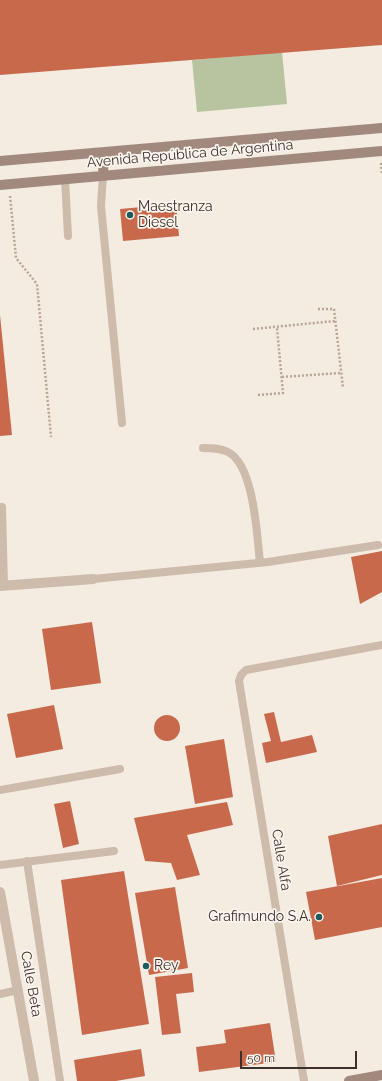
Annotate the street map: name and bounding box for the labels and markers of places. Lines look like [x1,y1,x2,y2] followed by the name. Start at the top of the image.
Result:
[138,199,213,232] place label: Maestranza Diesel
[125,210,135,220] marker: Maestranza Diesel
[208,909,311,925] place label: Grafimundo S.A.
[314,912,324,922] marker: Grafimundo S.A.
[154,958,179,974] place label: Rey
[141,961,151,971] marker: Rey

